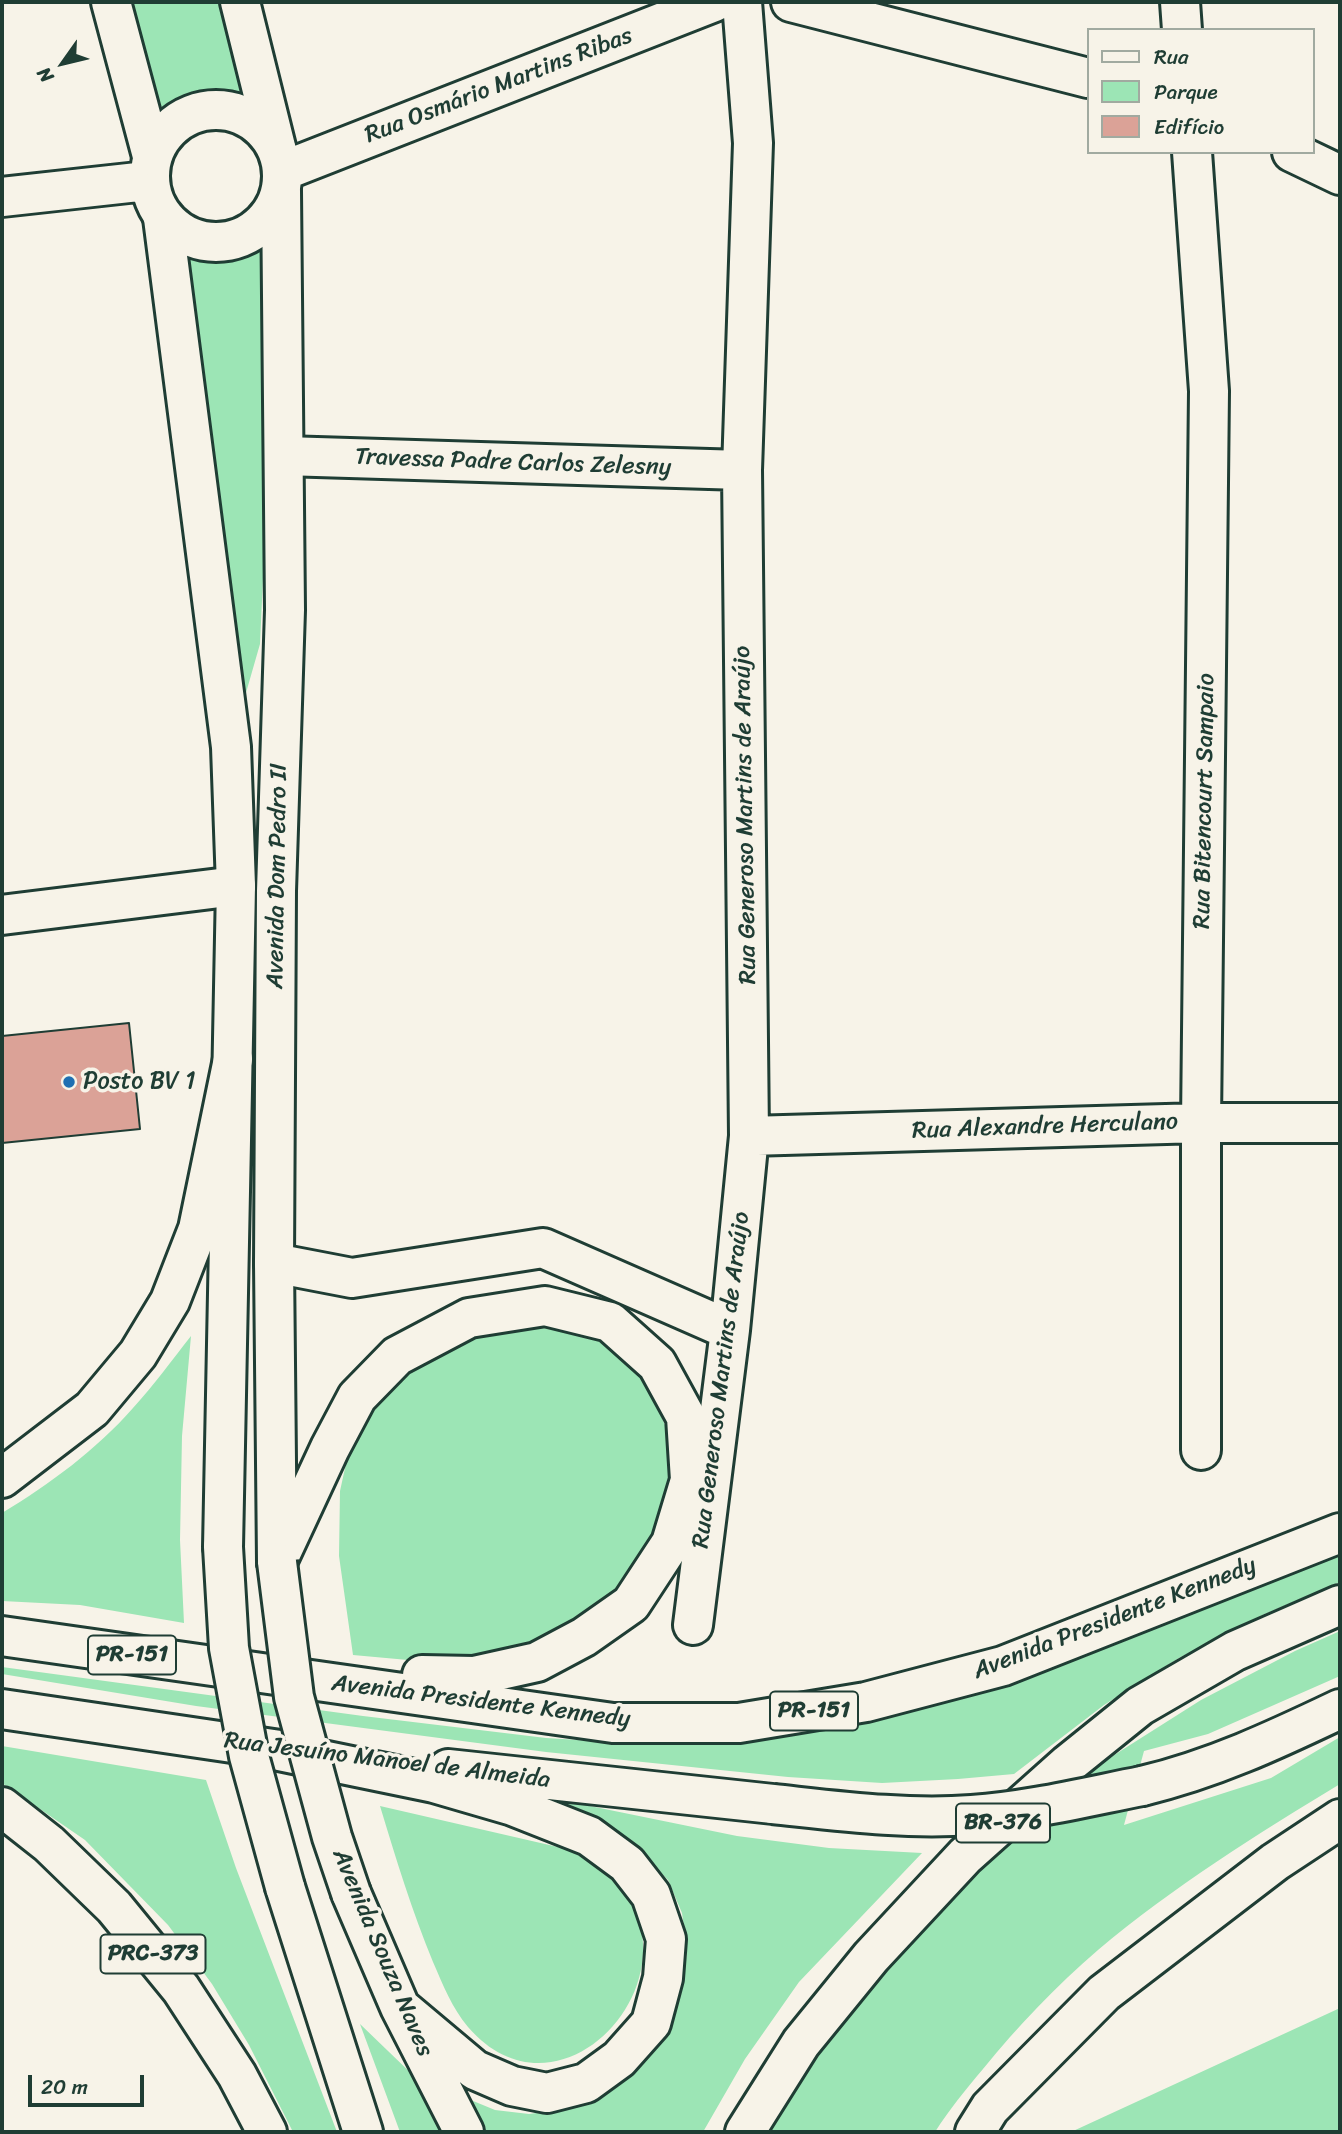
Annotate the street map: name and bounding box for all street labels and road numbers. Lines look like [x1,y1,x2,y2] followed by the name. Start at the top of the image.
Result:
[361,22,637,150] street label: Rua Osmário Martins Ribas
[354,443,672,483] street label: Travessa Padre Carlos Zelesny
[729,645,763,985] street label: Rua Generoso Martins de Araújo
[1188,673,1222,929] street label: Rua Bitencourt Sampaio
[262,763,294,989] street label: Avenida Dom Pedro II
[911,1108,1179,1146] street label: Rua Alexandre Herculano
[687,1210,757,1550] street label: Rua Generoso Martins de Araújo
[970,1552,1260,1686] street label: Avenida Presidente Kennedy
[88,1636,176,1674] road number: PR-151
[330,1669,632,1735] street label: Avenida Presidente Kennedy
[770,1692,858,1730] road number: PR-151
[222,1727,552,1795] street label: Rua Jesuíno Manoel de Almeida
[956,1804,1050,1842] road number: BR-376
[325,1845,439,2061] street label: Avenida Souza Naves
[100,1935,206,1974] road number: PRC-373

